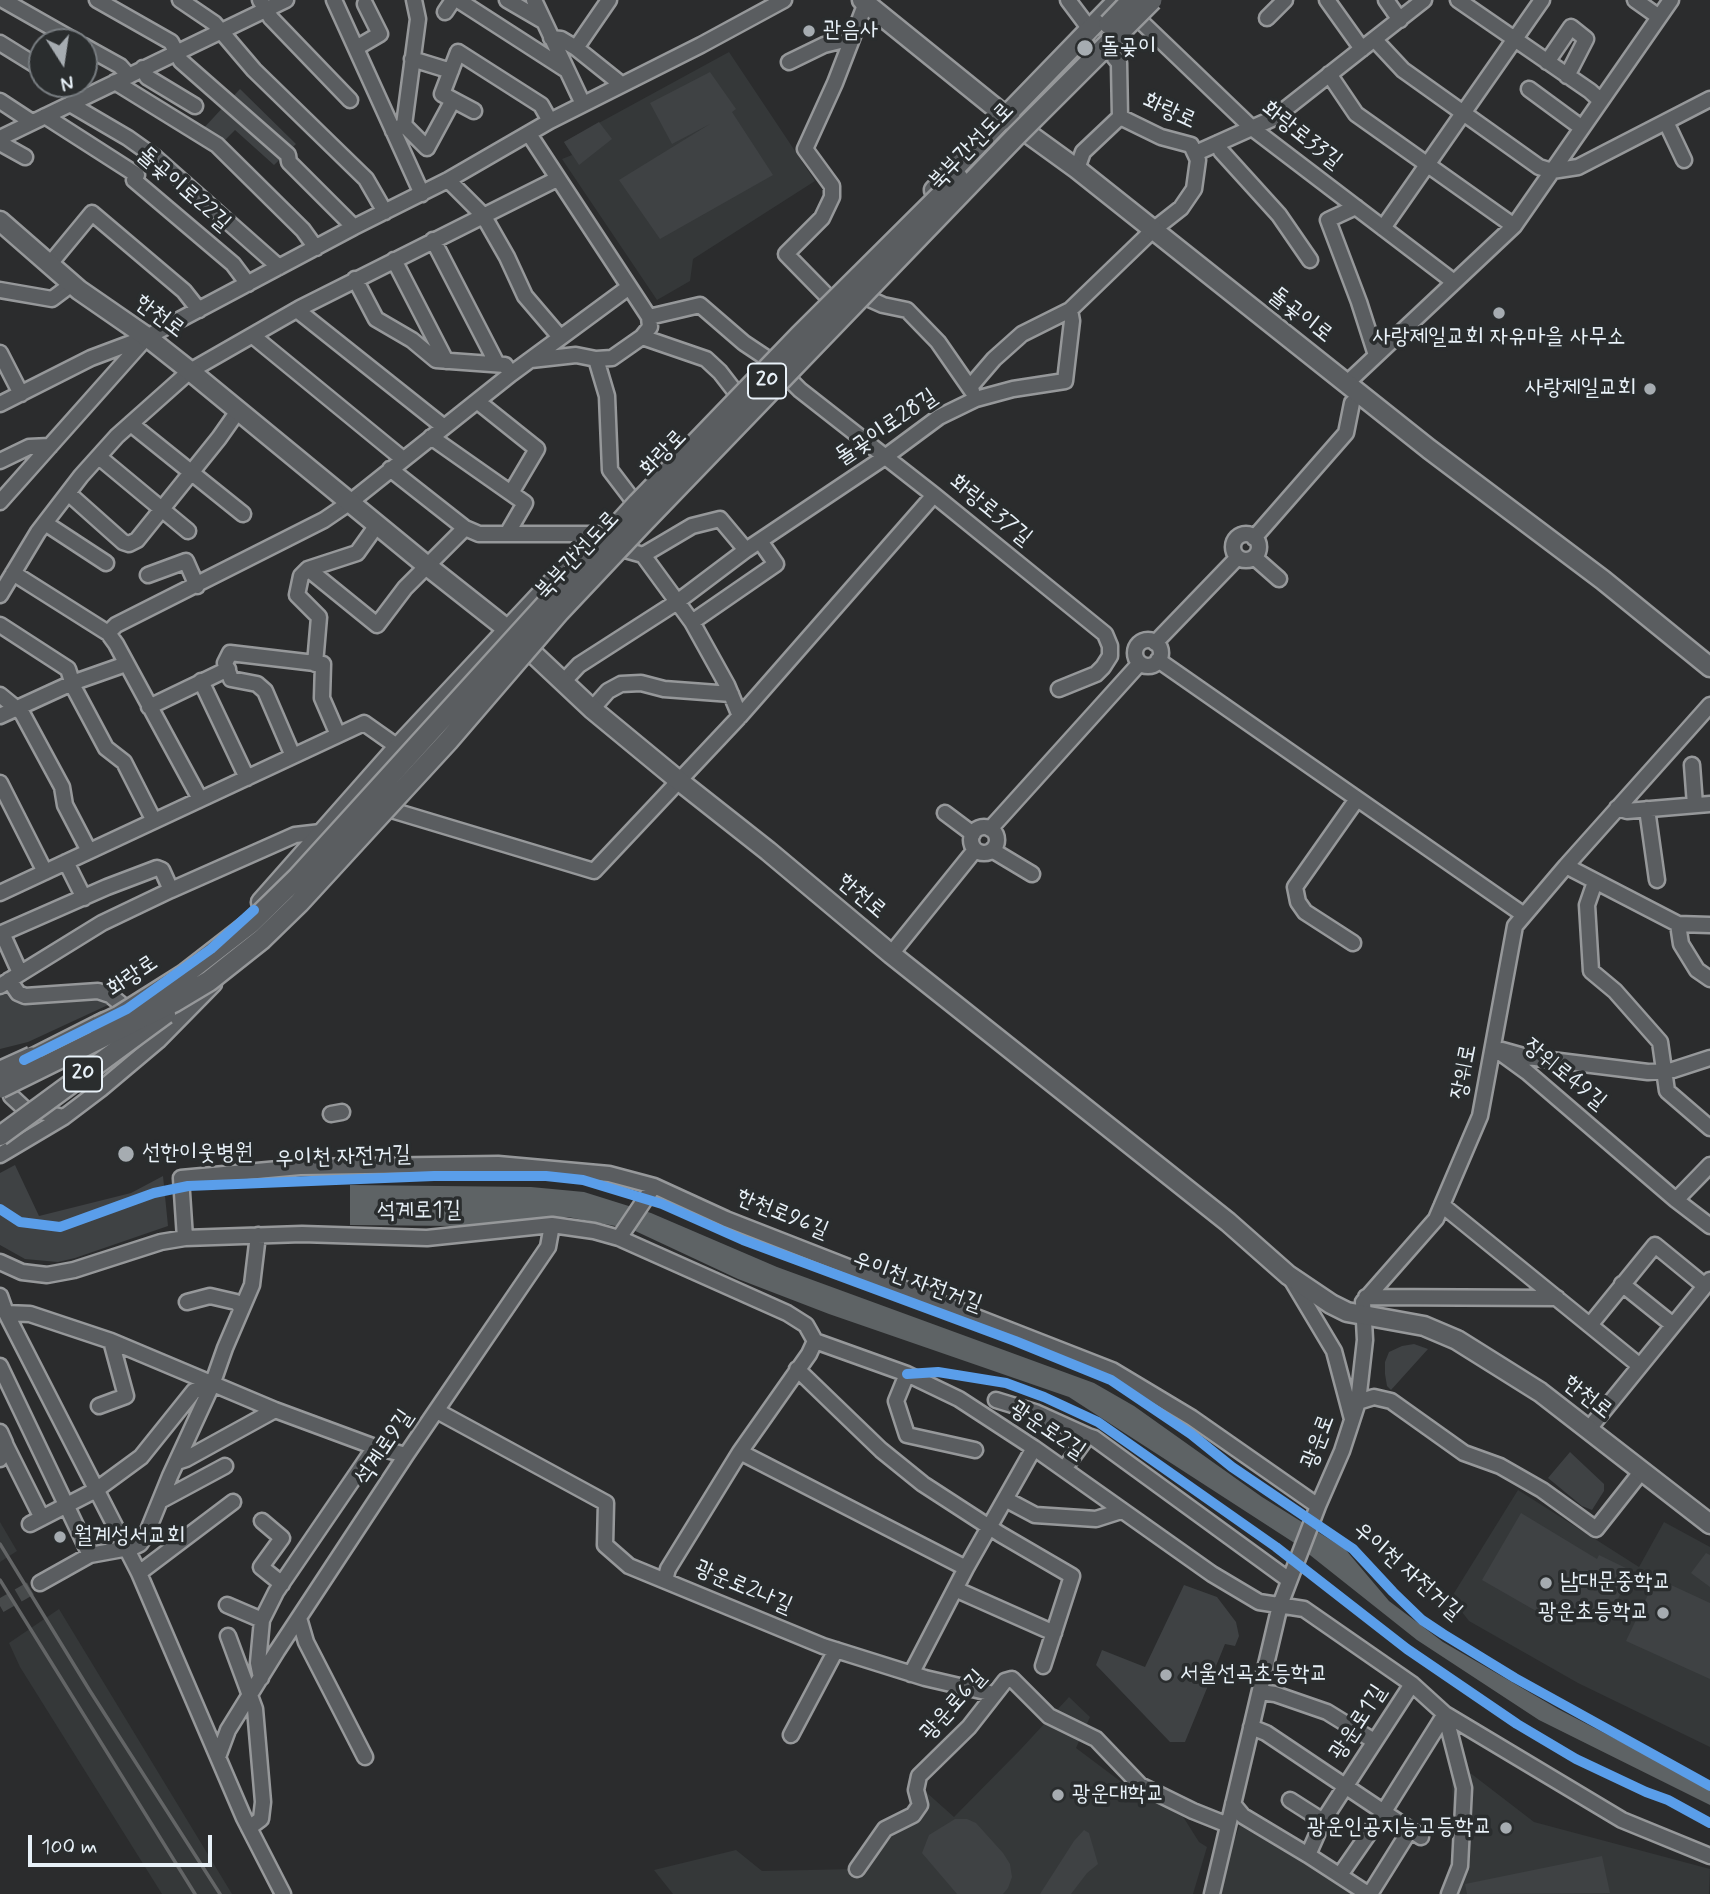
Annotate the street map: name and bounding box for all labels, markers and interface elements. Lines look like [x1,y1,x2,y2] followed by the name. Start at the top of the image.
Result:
[823,17,879,45] place label: 관음사
[801,23,817,39] marker: 관음사
[28,28,98,98] north arrow
[1101,34,1157,62] place label: 돌곶이
[1075,38,1095,58] marker: 돌곶이
[58,69,76,96] text: N
[1138,88,1200,136] street label: 화랑로
[1255,96,1347,176] street label: 화랑로33길
[924,97,1020,197] street label: 북부간선도로
[131,142,235,238] street label: 돌곶이로22길
[1262,282,1338,350] street label: 돌곶이로
[129,289,189,345] street label: 한천로
[1491,305,1507,321] marker: 사랑제일교회 자유마을 사무소
[1372,324,1626,352] place label: 사랑제일교회 자유마을 사무소
[748,364,786,398] road number: 20
[1525,375,1636,403] place label: 사랑제일교회
[1642,381,1658,397] marker: 사랑제일교회
[831,384,943,472] street label: 돌곶이로28길
[635,424,693,484] street label: 화랑로
[943,469,1037,553] street label: 화랑로37길
[530,506,626,606] street label: 북부간선도로
[831,869,891,925] street label: 한천로
[102,950,164,1004] street label: 화랑로
[1517,1033,1611,1117] street label: 장위로49길
[1446,1042,1484,1102] street label: 장위로
[64,1056,102,1092] road number: 20
[142,1140,253,1168] place label: 선한이웃병원
[275,1142,411,1174] street label: 우이천 자전거길
[116,1144,136,1164] marker: 선한이웃병원
[732,1184,832,1246] street label: 한천로96길
[377,1197,461,1227] street label: 석계로1길
[848,1247,986,1319] street label: 우이천 자전거길
[1557,1370,1617,1426] street label: 한천로
[1004,1396,1090,1466] street label: 광운로2길
[350,1405,420,1491] street label: 석계로9길
[1296,1411,1342,1473] street label: 광운로
[1347,1517,1467,1627] street label: 우이천 자전거길
[74,1523,185,1551] place label: 월계성서교회
[52,1529,68,1545] marker: 월계성서교회
[690,1555,796,1621] street label: 광운로2나길
[1560,1569,1671,1597] place label: 남대문중학교
[1538,1575,1554,1591] marker: 남대문중학교
[1538,1599,1649,1627] place label: 광운초등학교
[1655,1605,1671,1621] marker: 광운초등학교
[1180,1661,1328,1689] place label: 서울선곡초등학교
[915,1665,993,1747] street label: 광운로6길
[1158,1667,1174,1683] marker: 서울선곡초등학교
[1324,1680,1394,1766] street label: 광운로1길
[1072,1781,1165,1809] place label: 광운대학교
[1050,1787,1066,1803] marker: 광운대학교
[1307,1814,1492,1842] place label: 광운인공지능고등학교
[32,1820,215,1864] scale bar
[1498,1820,1514,1836] marker: 광운인공지능고등학교
[41,1833,97,1861] text: 100 m

